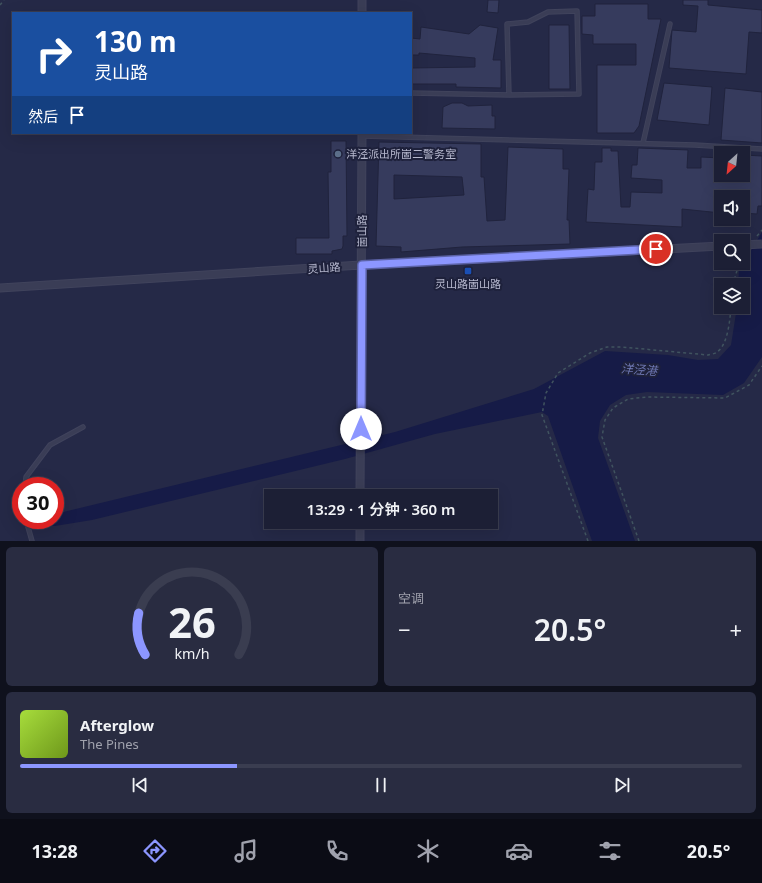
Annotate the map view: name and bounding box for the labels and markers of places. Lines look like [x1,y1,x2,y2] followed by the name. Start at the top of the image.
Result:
[346,146,456,161] place label: 洋泾派出所崮二警务室
[333,149,343,159] marker: 洋泾派出所崮二警务室
[639,232,673,266] pin
[463,266,473,276] marker: 灵山路崮山路
[435,276,501,291] place label: 灵山路崮山路

